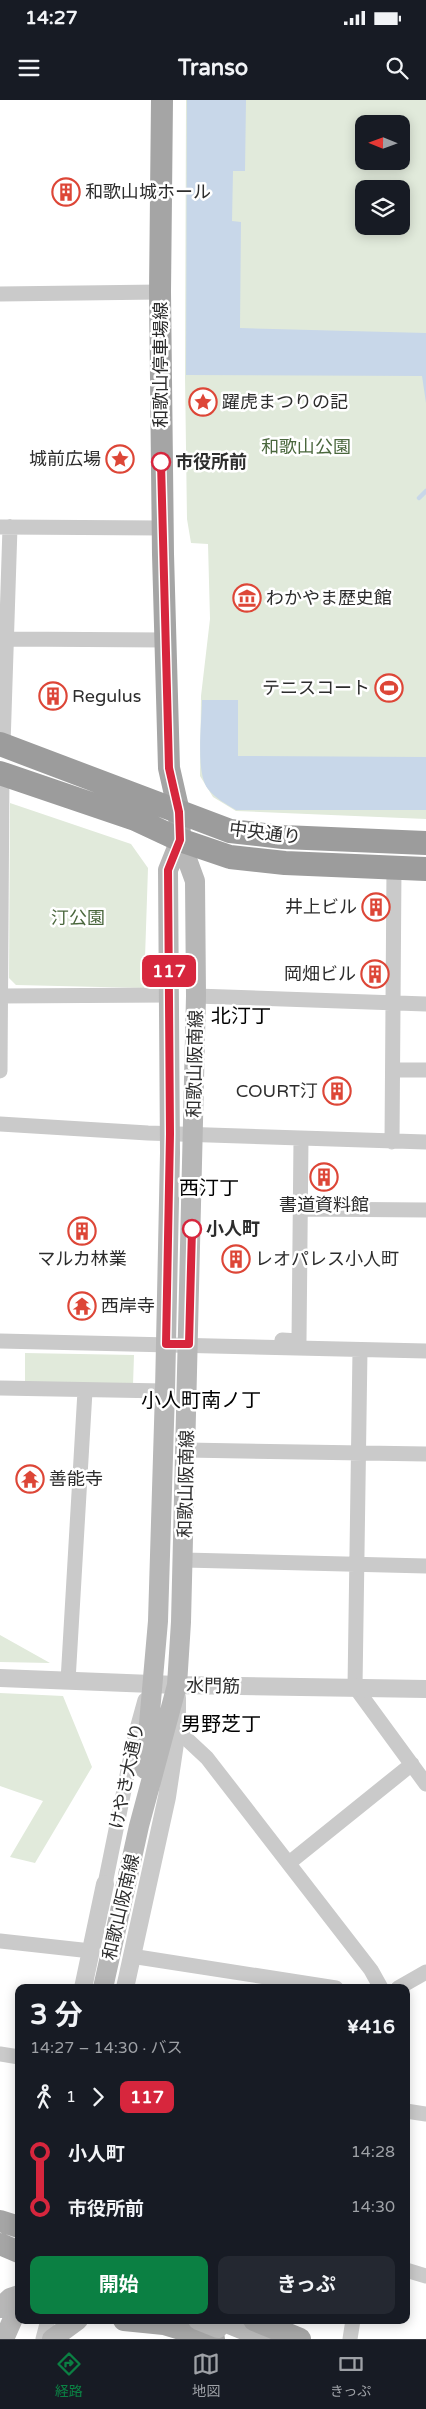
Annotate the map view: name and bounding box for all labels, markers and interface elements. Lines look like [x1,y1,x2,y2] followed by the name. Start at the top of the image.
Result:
[25,7,78,29] text: 14:27
[15,54,43,82] icon: menu
[383,54,411,82] icon: search
[178,55,248,81] text: Transo
[355,115,410,170] north arrow
[355,115,410,235] map controls
[51,177,81,207] building icon: 和歌山城ホール
[355,180,410,235] button: layers
[85,181,211,203] place label: 和歌山城ホール
[150,302,172,428] street label: 和歌山停車場線
[188,387,218,417] place icon: 躍虎まつりの記
[222,391,348,413] place label: 躍虎まつりの記
[261,436,351,458] park label: 和歌山公園
[105,444,135,474] place icon: 城前広場
[29,448,101,470] place label: 城前広場
[175,451,247,473] place label: 市役所前
[151,452,171,472] marker: 市役所前
[232,583,262,613] museum icon: わかやま歴史館
[266,587,392,609] place label: わかやま歴史館
[374,673,404,703] sports icon: テニスコート
[262,677,370,699] place label: テニスコート
[38,681,68,711] building icon: Regulus
[72,685,141,707] place label: Regulus
[228,818,302,848] street label: 中央通り
[361,892,391,922] building icon: 井上ビル
[285,896,357,918] place label: 井上ビル
[51,907,105,929] park label: 汀公園
[140,955,198,987] line badge: 117
[360,959,390,989] building icon: 岡畑ビル
[152,960,186,982] text: 117
[284,963,356,985] place label: 岡畑ビル
[211,1005,271,1029] district label: 北汀丁
[183,1010,207,1118] street label: 和歌山阪南線
[322,1076,352,1106] building icon: COURT汀
[236,1080,318,1102] place label: COURT汀
[309,1162,339,1192] building icon: 書道資料館
[179,1177,239,1201] district label: 西汀丁
[279,1194,369,1216] place label: 書道資料館
[67,1216,97,1246] building icon: マルカ林業
[206,1218,260,1240] place label: 小人町
[182,1219,202,1239] marker: 小人町
[221,1244,251,1274] building icon: レオパレス小人町
[37,1248,127,1270] place label: マルカ林業
[255,1248,399,1270] place label: レオパレス小人町
[67,1291,97,1321] temple icon: 西岸寺
[101,1295,155,1317] place label: 西岸寺
[141,1389,261,1413] district label: 小人町南ノ丁
[174,1430,198,1538] street label: 和歌山阪南線
[15,1464,45,1494] temple icon: 善能寺
[49,1468,103,1490] place label: 善能寺
[186,1675,240,1697] street label: 水門筋
[181,1713,261,1737] district label: 男野芝丁
[105,1721,149,1831] street label: けやき大通り
[98,1852,144,1962] street label: 和歌山阪南線
[30,1998,83,2032] text: 3 分
[347,2016,395,2038] text: ¥416
[30,2038,182,2058] text: 14:27 – 14:30 · バス
[30,2083,58,2111] icon: walk
[84,2083,112,2111] icon: forward
[130,2086,164,2108] text: 117
[66,2087,76,2107] text: 1
[351,2142,395,2162] text: 14:28
[68,2143,125,2165] text: 小人町
[351,2197,395,2217] text: 14:30
[68,2198,144,2220] text: 市役所前
[30,2256,208,2314] button: 開始
[218,2256,395,2314] button: きっぷ
[55,2350,83,2400] tab: 経路
[192,2350,220,2400] tab: 地図
[330,2350,371,2400] tab: きっぷ

